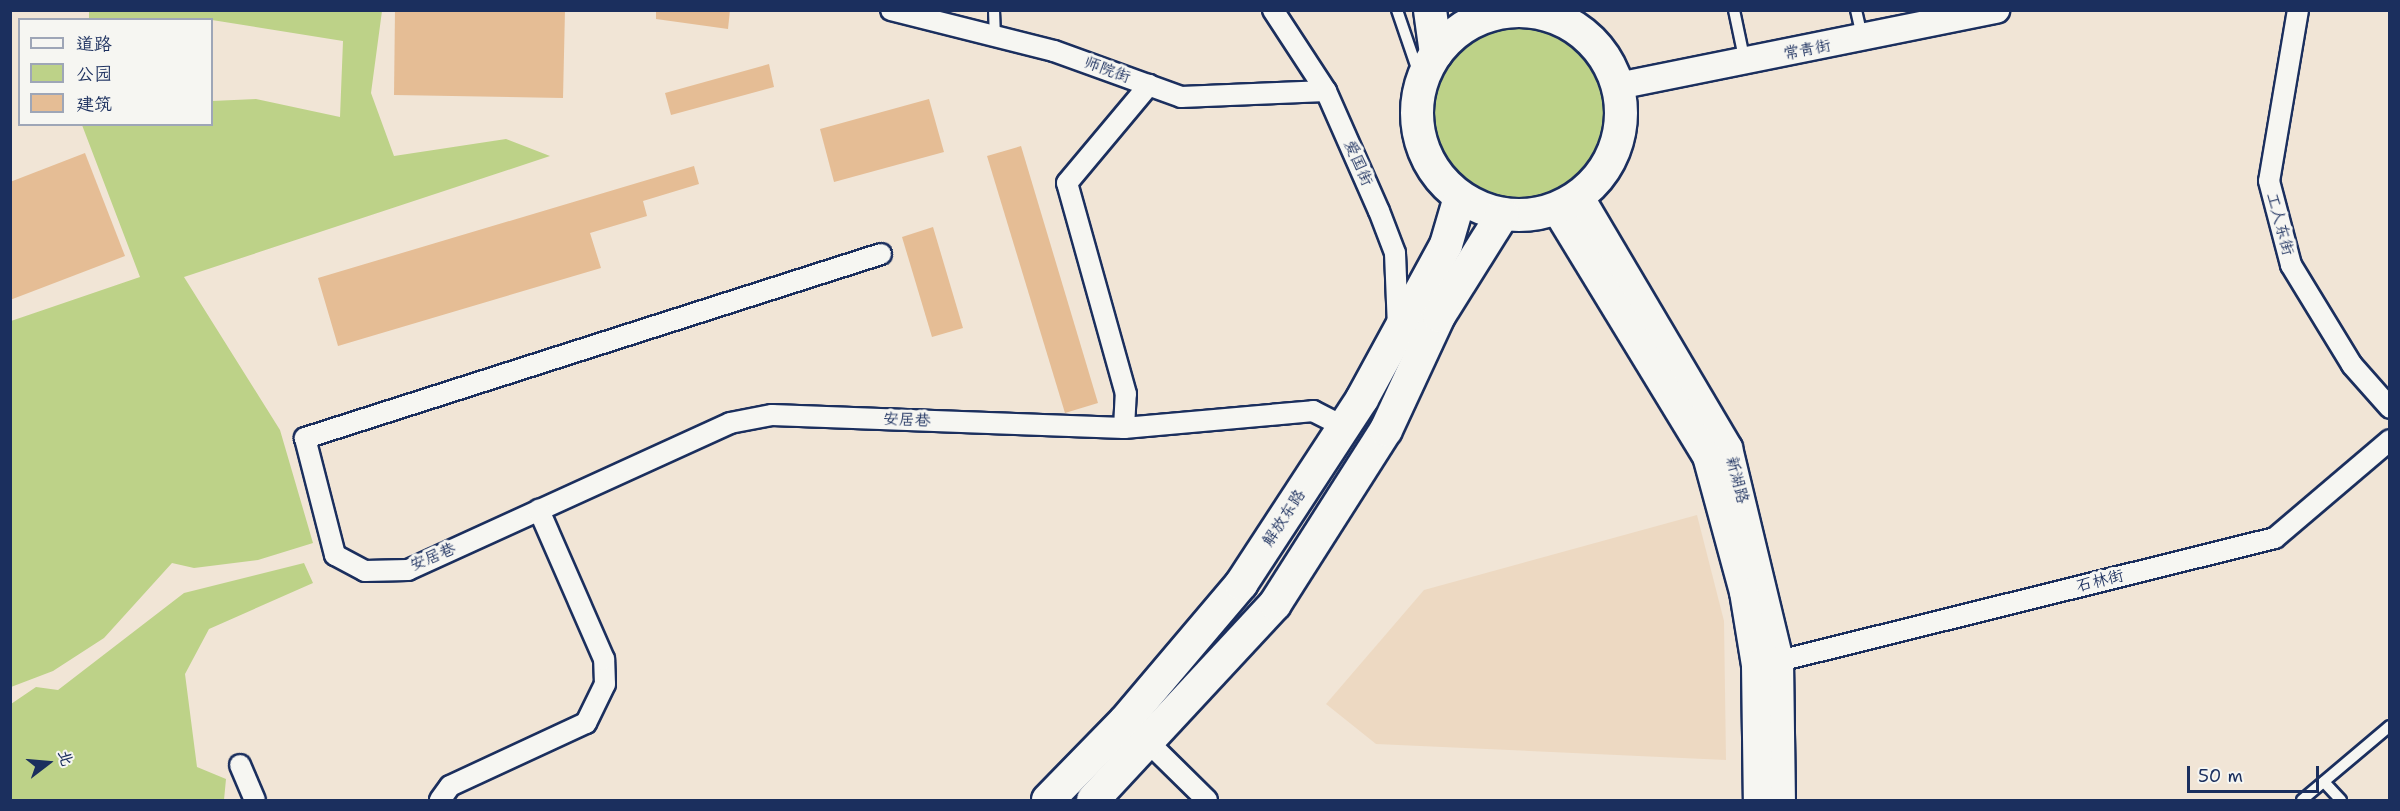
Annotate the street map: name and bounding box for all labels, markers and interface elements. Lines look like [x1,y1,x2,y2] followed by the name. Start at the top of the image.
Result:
[18,18,213,126] legend
[76,32,112,56] text: 道路
[1782,36,1832,64] street label: 常青街
[1081,53,1133,87] street label: 师院街
[76,62,112,86] text: 公园
[76,92,112,116] text: 建筑
[1339,137,1377,189] street label: 爱国街
[2262,191,2298,257] street label: 工人东街
[883,410,931,430] street label: 安居巷
[1722,454,1752,506] street label: 新湖路
[1259,486,1309,550] street label: 解放东路
[407,539,459,575] street label: 安居巷
[2074,566,2126,596] street label: 石林街
[18,733,78,793] north arrow
[53,747,78,768] text: 北
[2190,754,2322,792] scale bar
[2198,764,2243,788] text: 50 m

